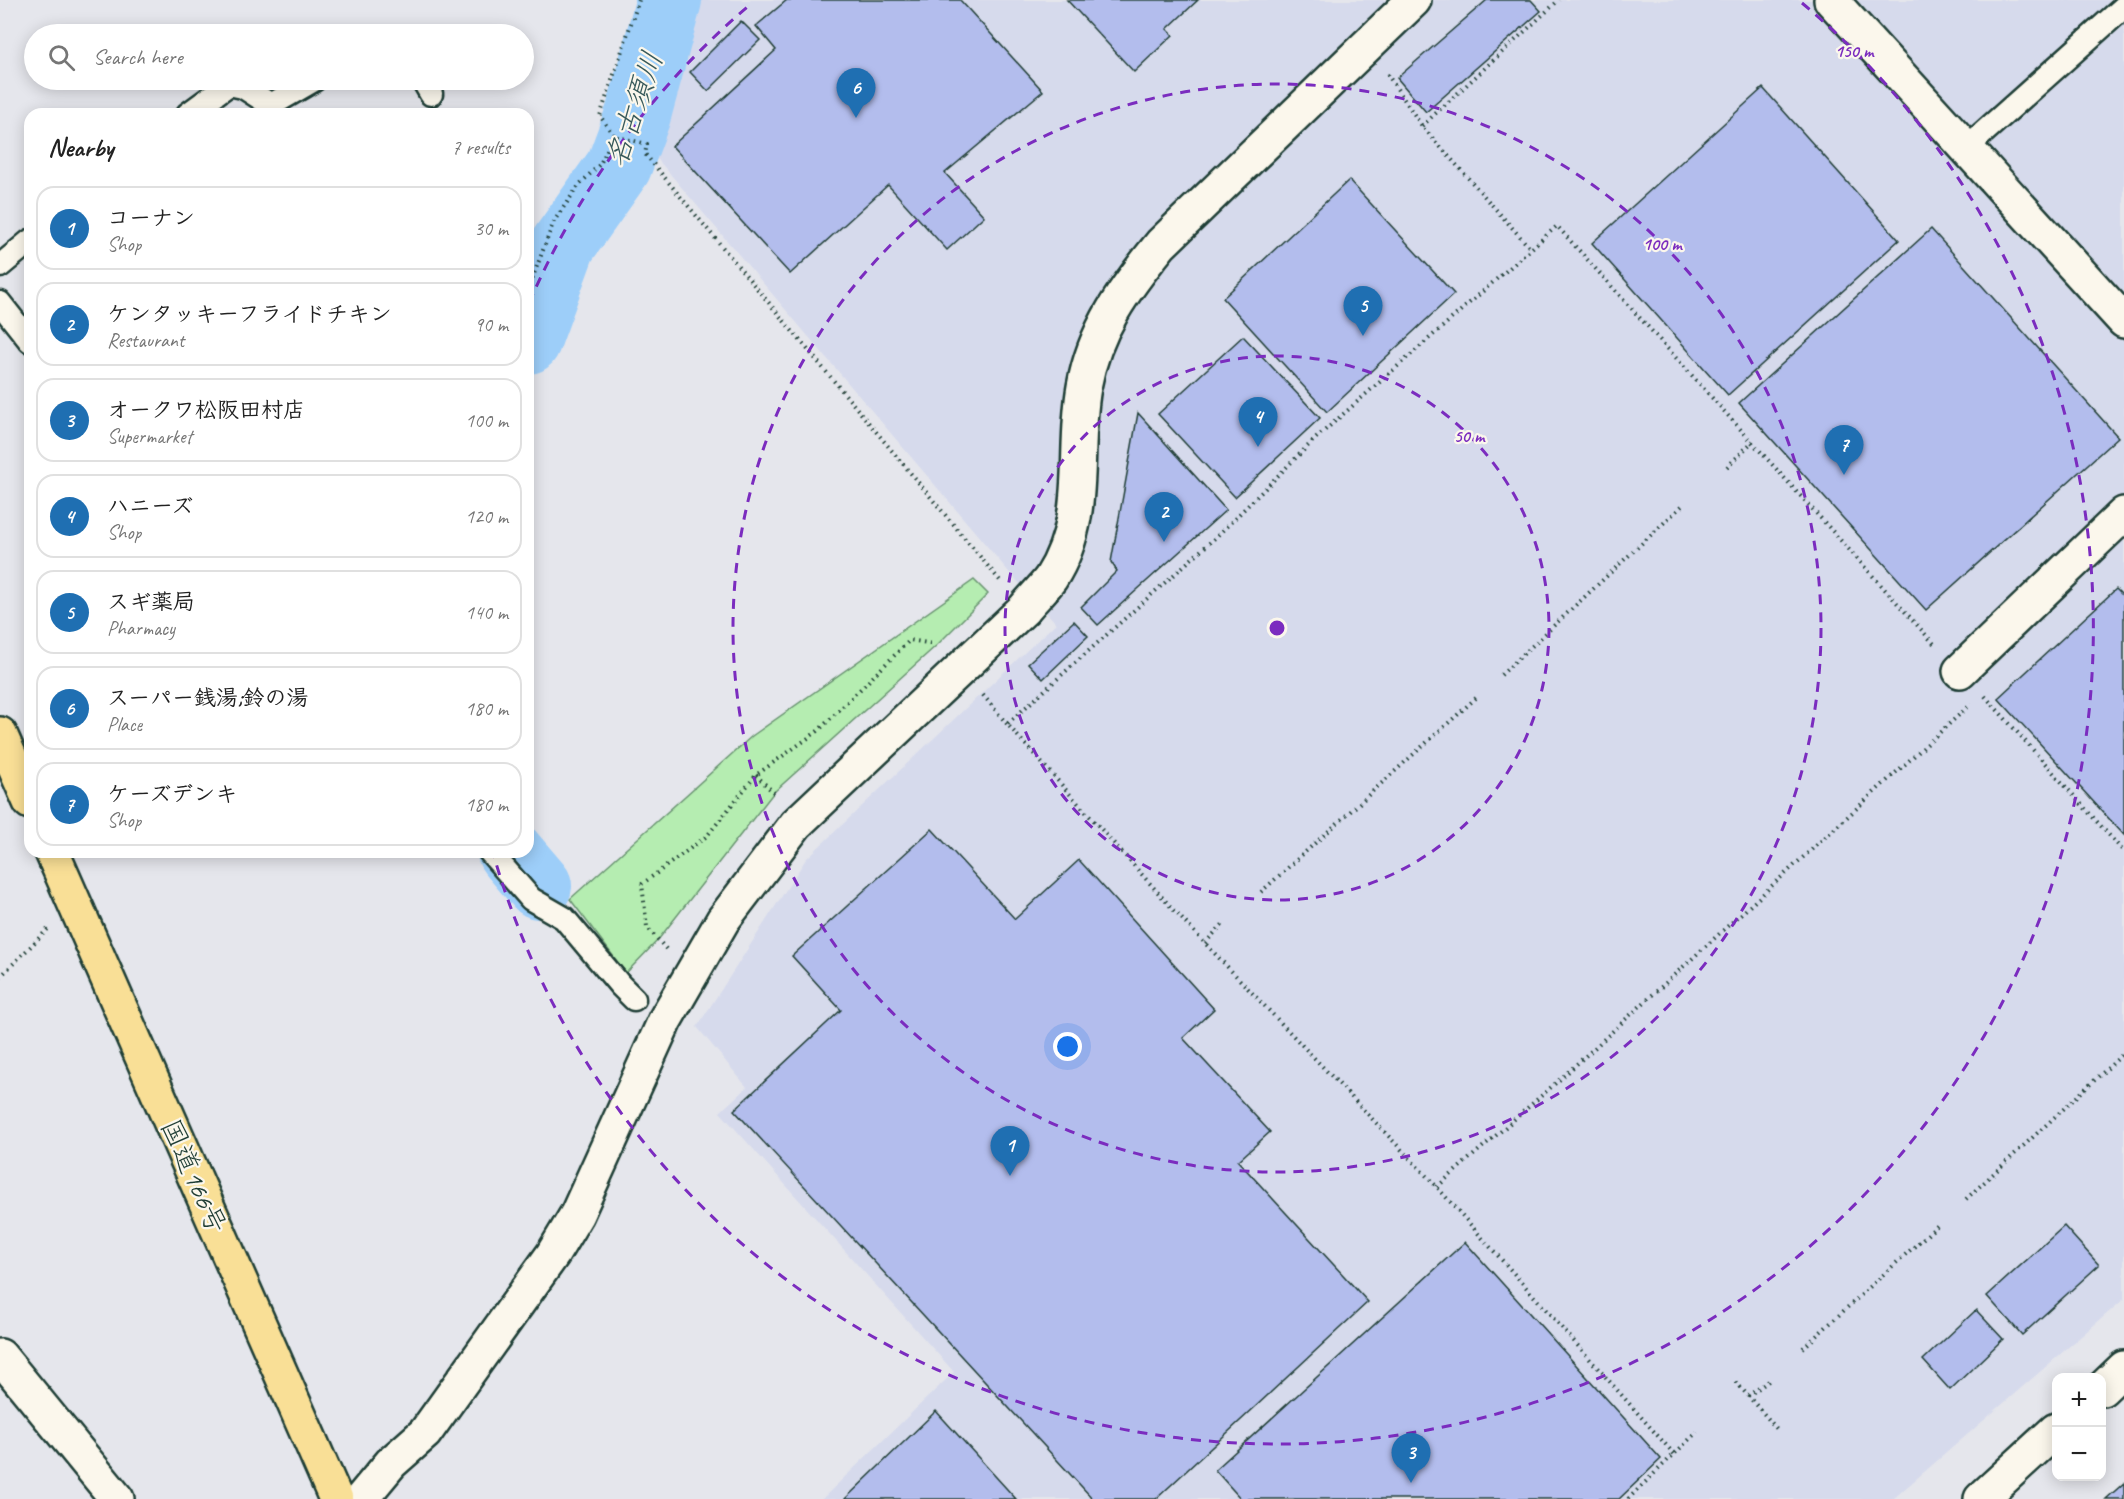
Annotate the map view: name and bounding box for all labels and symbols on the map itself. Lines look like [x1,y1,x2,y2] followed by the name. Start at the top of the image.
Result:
[1835,40,1875,62] text: 150 m
[597,46,671,172] water label: 名古須川
[836,68,876,118] pin: 6
[1643,233,1683,255] text: 100 m
[1344,286,1382,336] pin: 5
[1238,398,1278,447] pin: 4
[1454,425,1486,447] text: 50 m
[1824,426,1864,475] pin: 7
[1144,492,1184,542] pin: 2
[1267,618,1287,638] centre of rings
[1053,1032,1082,1061] your location
[153,1113,235,1239] street label: 国道166号
[990,1126,1030,1176] pin: 1
[1392,1434,1430,1483] pin: 3

